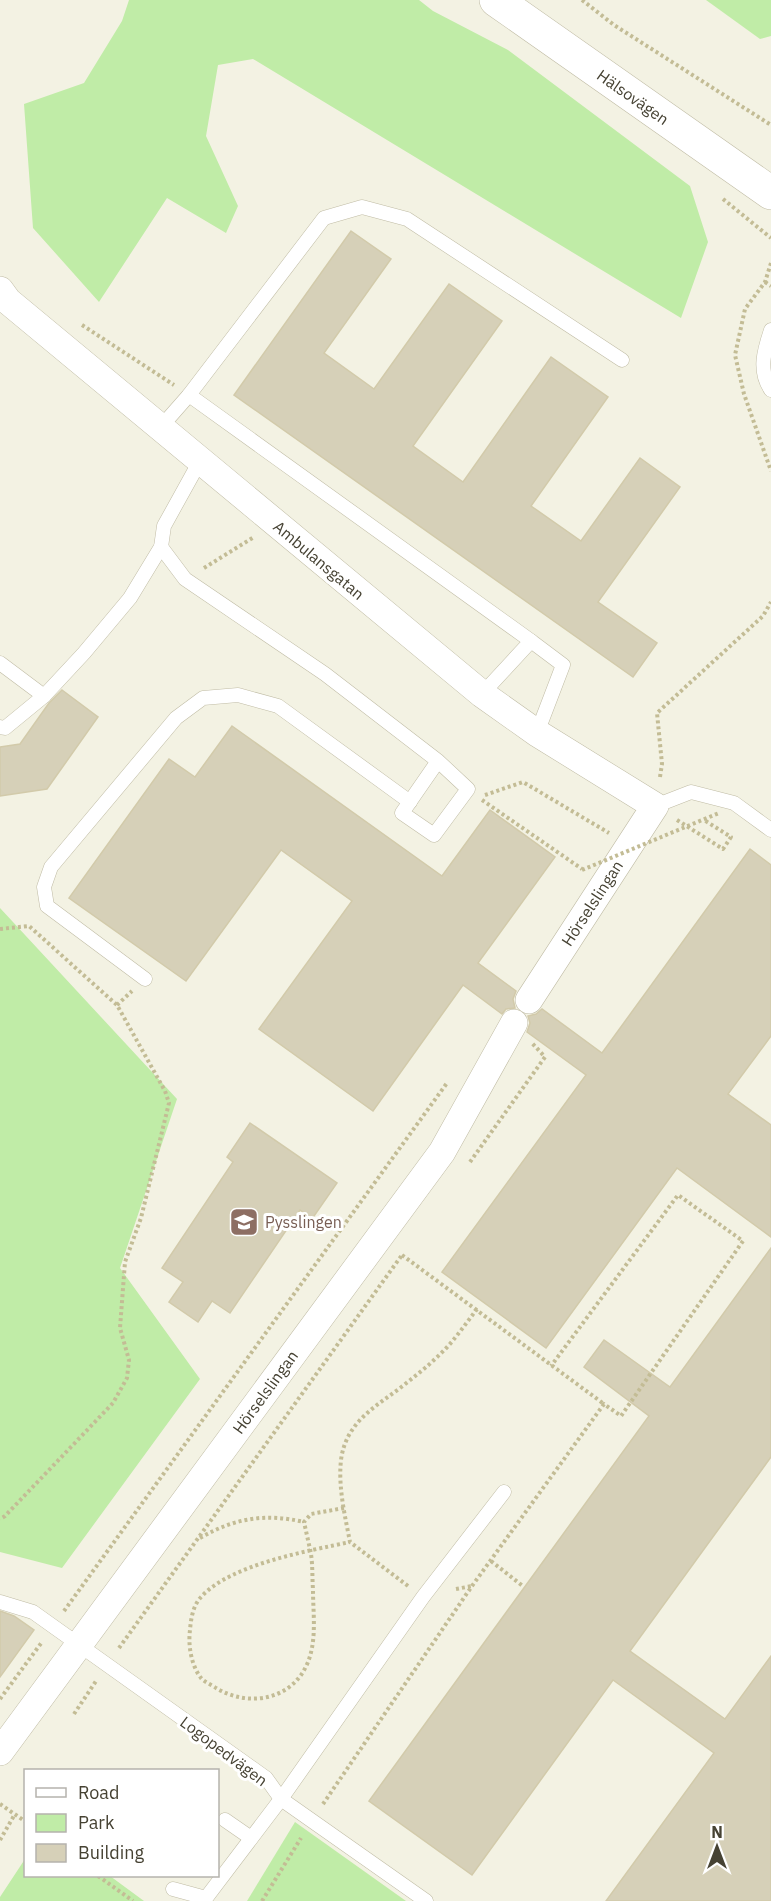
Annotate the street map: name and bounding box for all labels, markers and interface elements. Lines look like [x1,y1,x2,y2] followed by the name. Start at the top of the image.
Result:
[593,65,673,129] street label: Hälsovägen
[270,516,368,604] street label: Ambulansgatan
[557,856,627,950] street label: Hörselslingan
[228,1206,260,1238] school or university icon: Pysslingen
[265,1212,342,1232] place label: Pysslingen
[228,1346,302,1438] street label: Hörselslingan
[176,1712,272,1790] street label: Logopedvägen
[24,1769,219,1877] legend
[78,1781,119,1804] text: Road
[78,1811,115,1834] text: Park
[687,1817,747,1877] north arrow
[711,1822,723,1842] text: N
[78,1841,145,1864] text: Building

